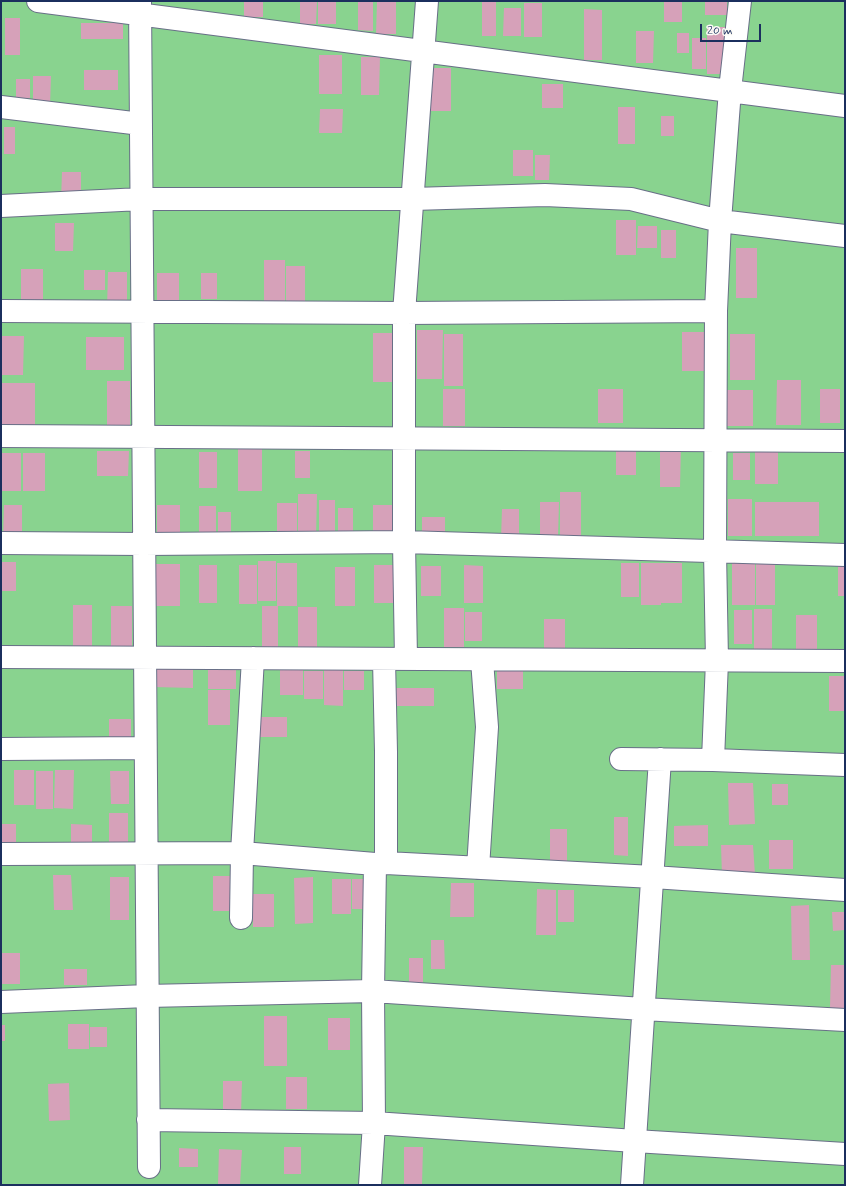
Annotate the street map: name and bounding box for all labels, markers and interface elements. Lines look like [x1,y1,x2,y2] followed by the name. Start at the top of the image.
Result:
[702,16,763,42] scale bar
[707,23,733,39] text: 20 m

